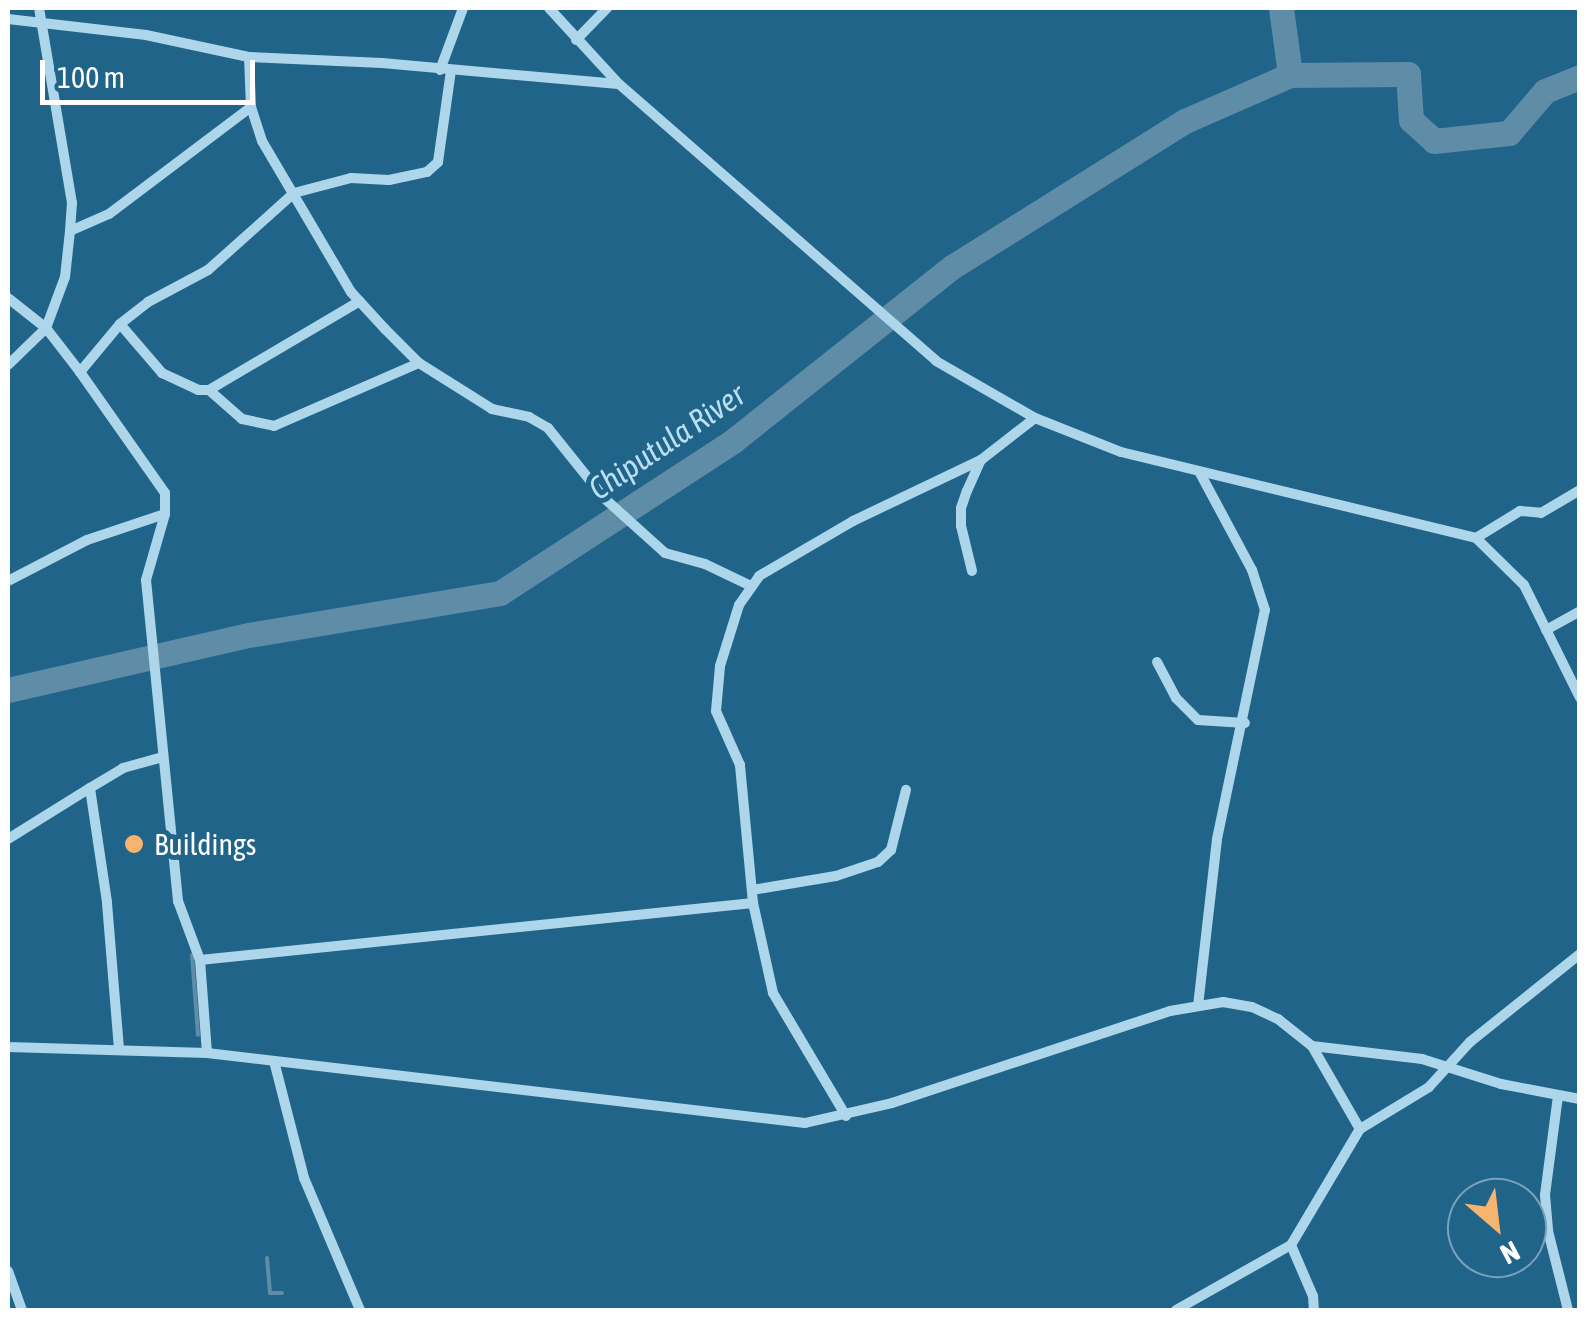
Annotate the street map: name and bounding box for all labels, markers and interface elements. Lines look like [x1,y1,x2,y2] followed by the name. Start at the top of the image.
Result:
[45,40,260,102] scale bar
[57,60,125,94] text: 100 m
[582,376,752,508] water label: Chiputula River
[154,826,256,862] place label: Buildings
[123,833,145,855] marker: Buildings
[1447,1178,1547,1278] north arrow
[1495,1235,1525,1271] text: N

